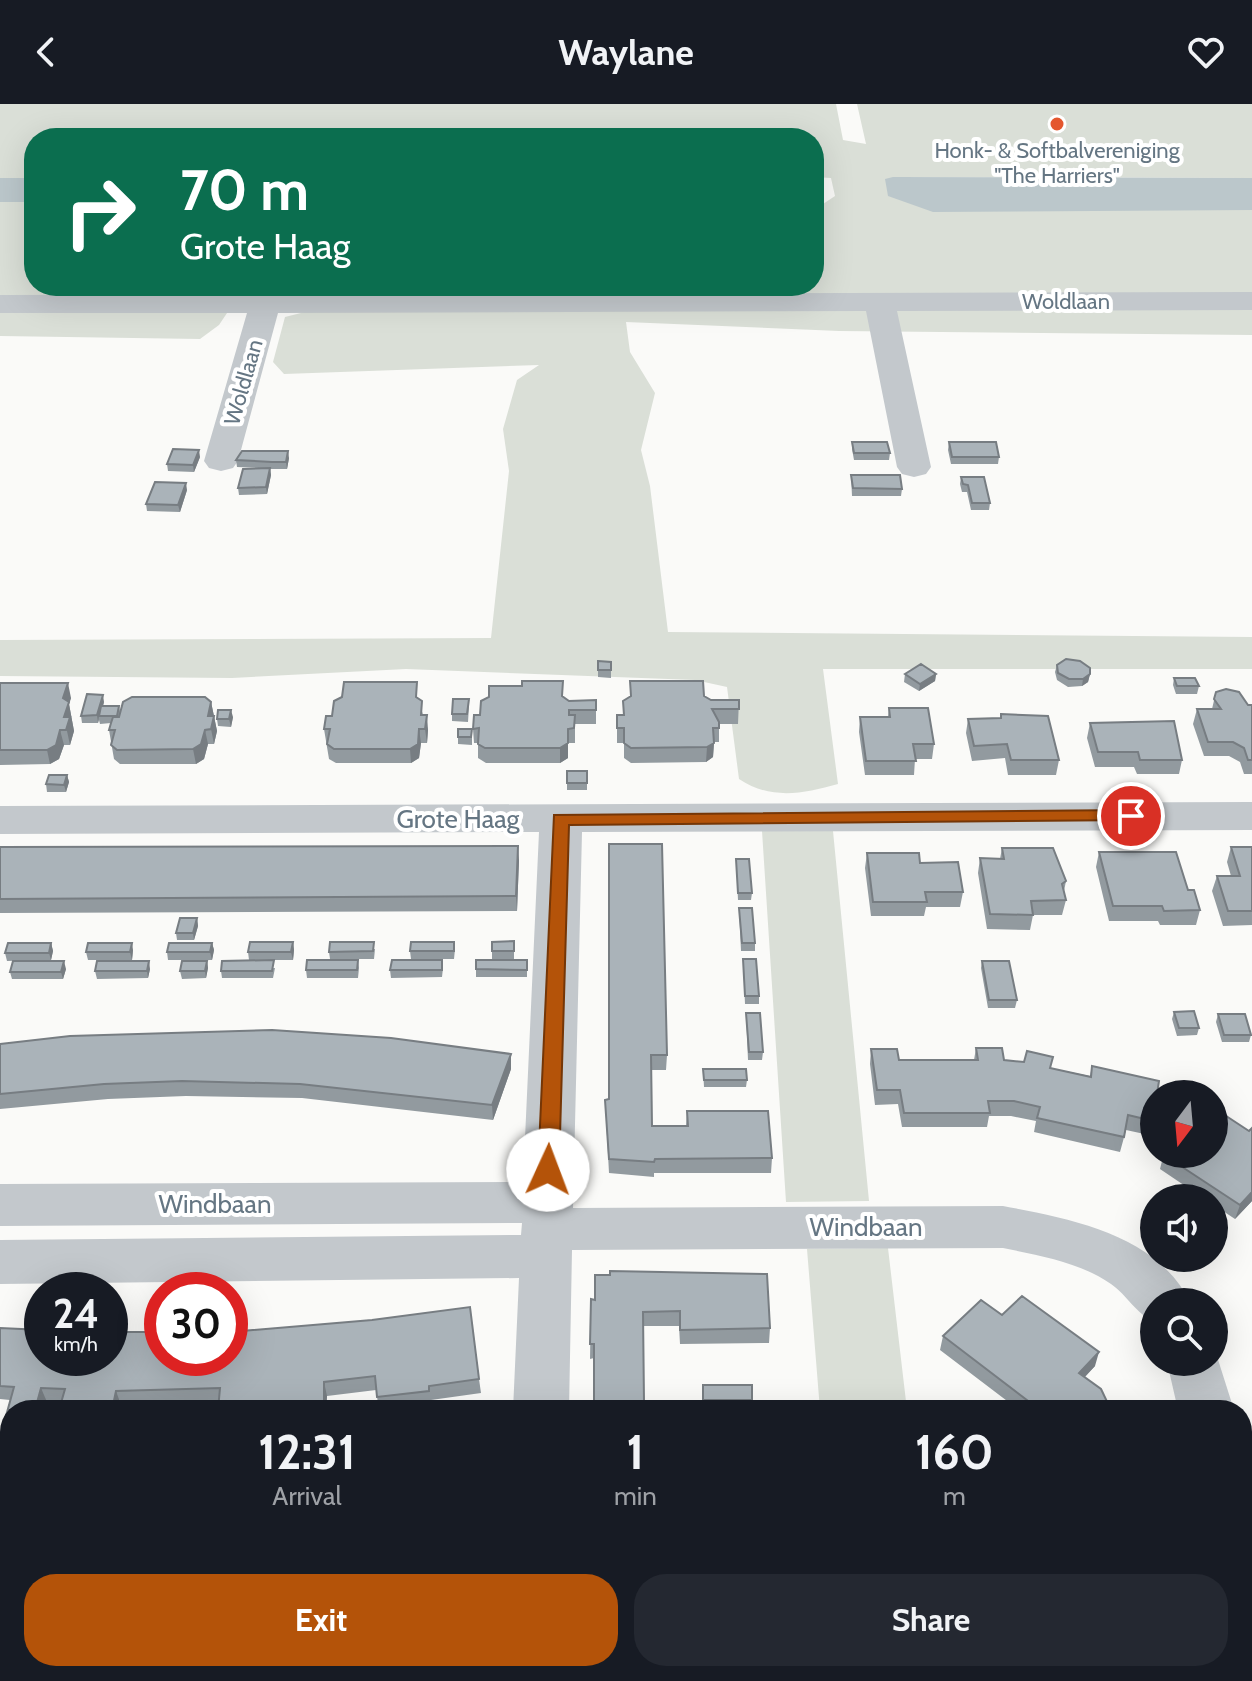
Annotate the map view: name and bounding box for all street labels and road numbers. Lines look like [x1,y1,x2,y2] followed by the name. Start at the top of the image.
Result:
[1022,288,1110,315] street label: Woldlaan
[218,336,269,428] street label: Woldlaan
[396,803,521,835] street label: Grote Haag
[159,1188,271,1220] street label: Windbaan
[810,1211,922,1243] street label: Windbaan

